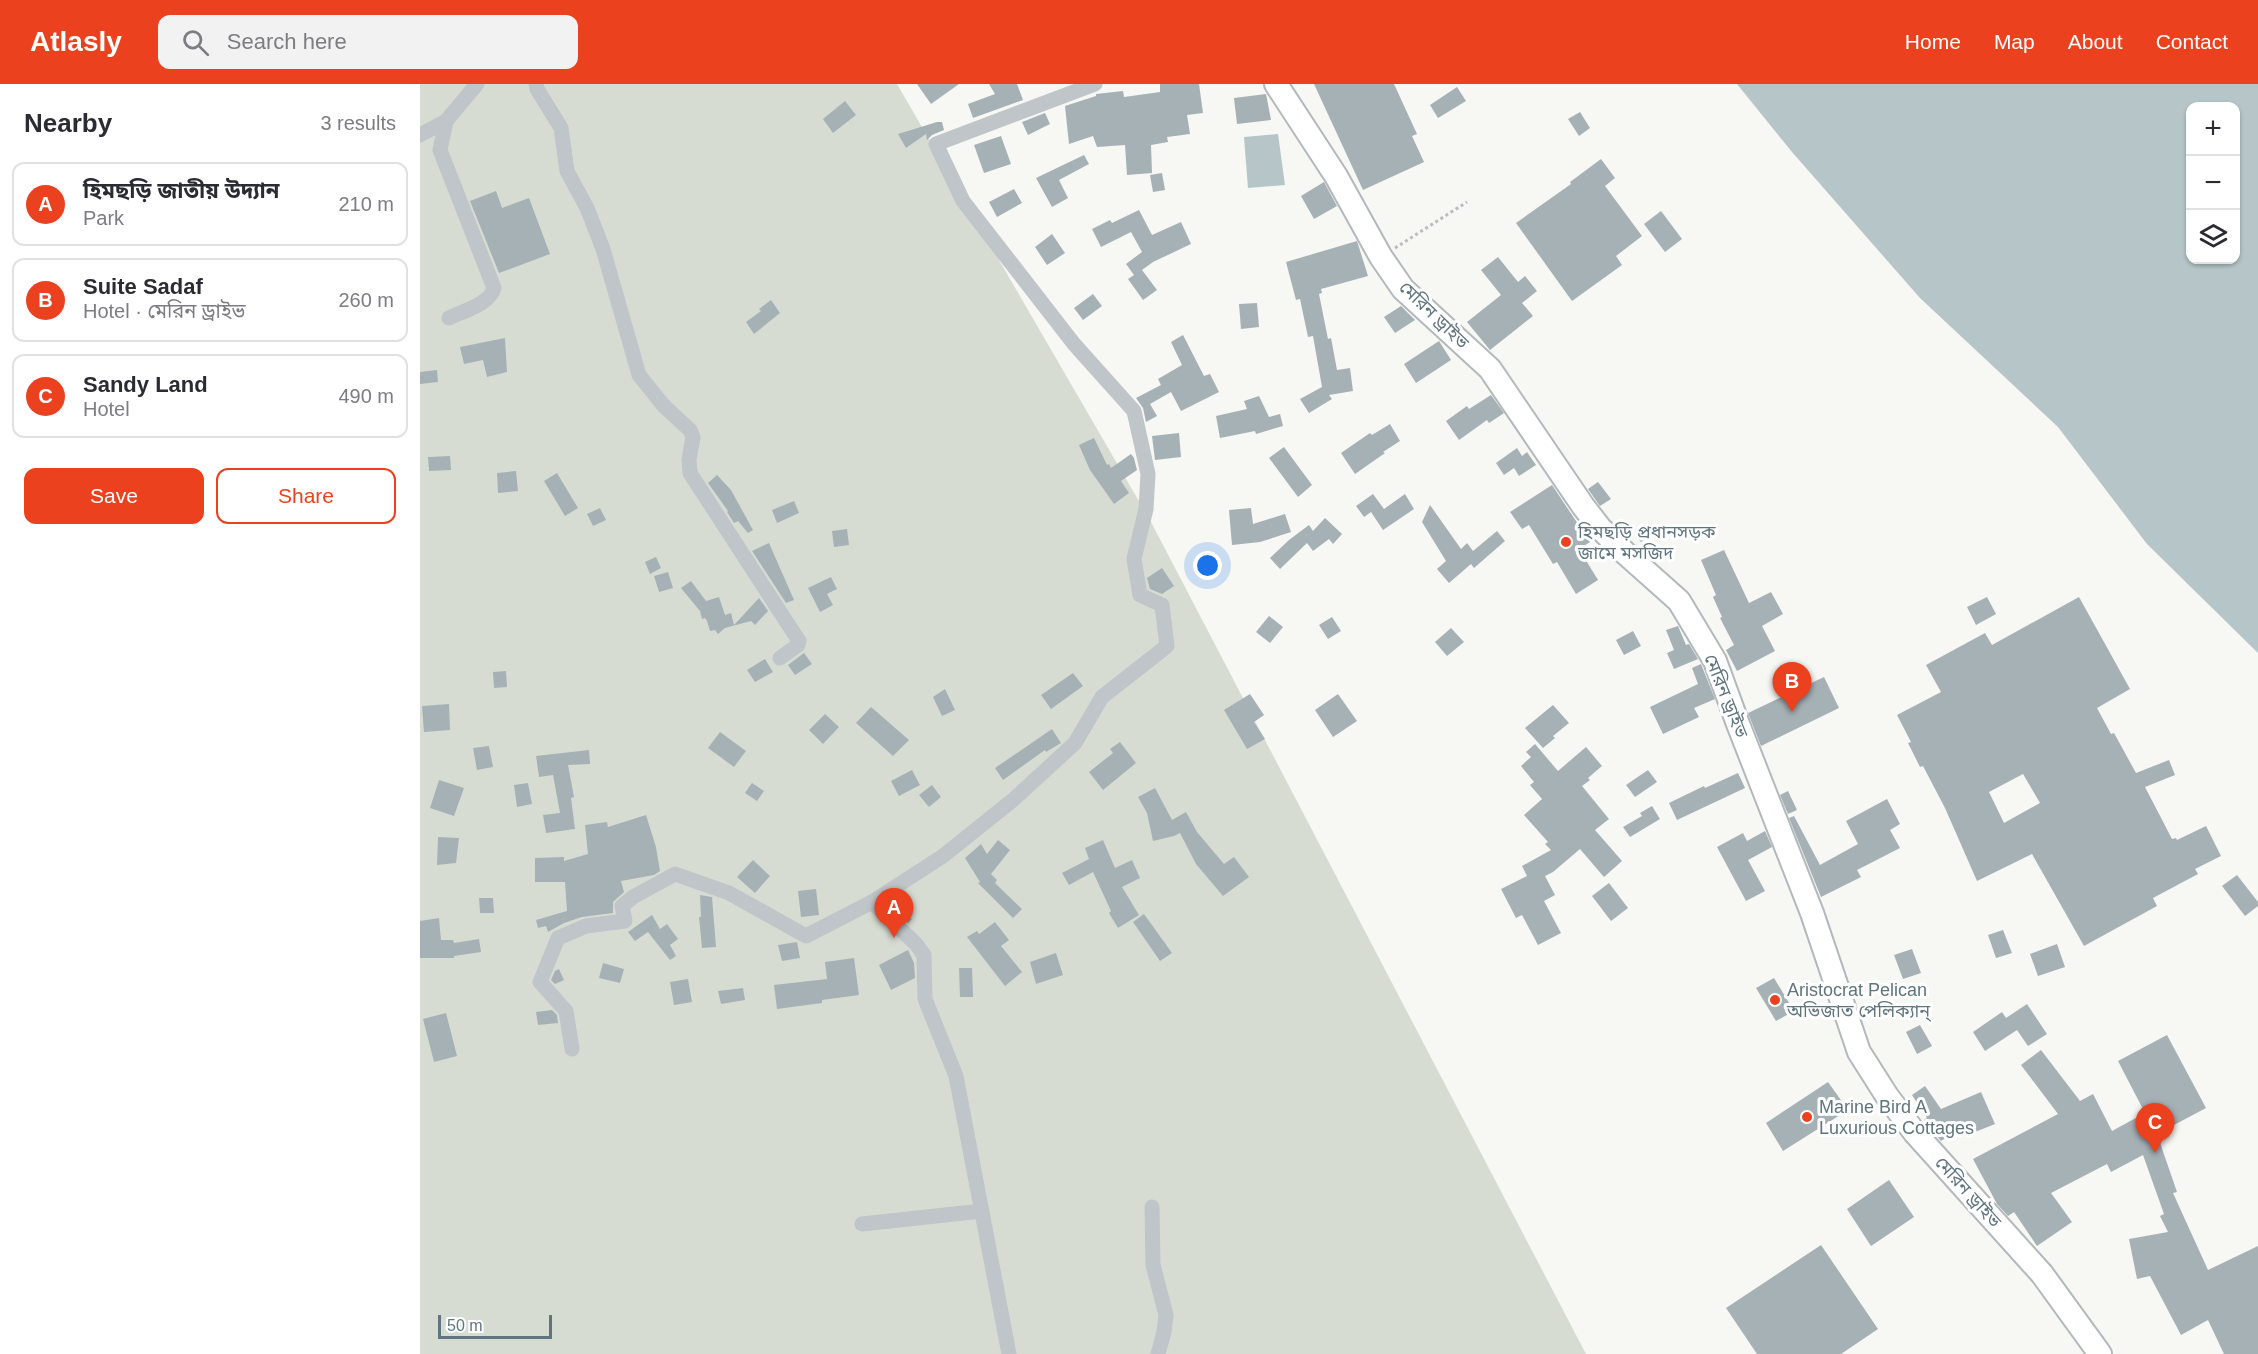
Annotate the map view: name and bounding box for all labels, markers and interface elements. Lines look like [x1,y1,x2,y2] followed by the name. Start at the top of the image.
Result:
[158,15,578,69] search box
[30,26,122,57] text: Atlasly
[179,26,212,59] icon: search
[227,29,347,54] text: Search here
[1905,30,1961,53] text: Home
[1994,30,2035,53] text: Map
[2068,30,2123,53] text: About
[2156,30,2228,53] text: Contact
[2186,102,2240,264] map controls
[2186,102,2240,156] button: +
[24,108,112,138] text: Nearby
[320,112,396,134] text: 3 results
[2186,156,2240,210] button: −
[83,178,279,203] text: হিমছড়ি জাতীয় উদ্যান
[38,193,53,215] text: A
[338,193,394,215] text: 210 m
[83,207,124,229] text: Park
[2186,210,2240,264] button: layers
[83,274,203,299] text: Suite Sadaf
[1395,277,1473,353] street label: মেরিন ড্রাইভ
[38,289,53,311] text: B
[338,289,394,311] text: 260 m
[83,300,246,322] text: Hotel · মেরিন ড্রাইভ
[83,372,208,397] text: Sandy Land
[38,385,53,407] text: C
[338,385,394,407] text: 490 m
[83,398,130,420] text: Hotel
[24,468,204,524] button: Save
[216,468,396,524] button: Share
[1577,522,1716,563] place label: হিমছড়ি প্রধানসড়ক জামে মসজিদ
[1559,535,1573,549] marker: হিমছড়ি প্রধানসড়ক জামে মসজিদ
[1193,551,1222,580] your location
[1700,651,1752,741] street label: মেরিন ড্রাইভ
[1772,662,1812,712] pin: B
[874,888,914,938] pin: A
[1786,980,1932,1022] place label: Aristocrat Pelican অভিজাত পেলিক্যান্
[1768,993,1782,1007] marker: Aristocrat Pelican অভিজাত পেলিক্যান্
[1819,1097,1974,1138] place label: Marine Bird A Luxurious Cottages
[2136,1104,2174,1153] pin: C
[1800,1110,1814,1124] marker: Marine Bird A Luxurious Cottages
[1931,1152,2005,1232] street label: মেরিন ড্রাইভ
[438,1312,552,1340] scale bar
[447,1317,483,1334] text: 50 m

